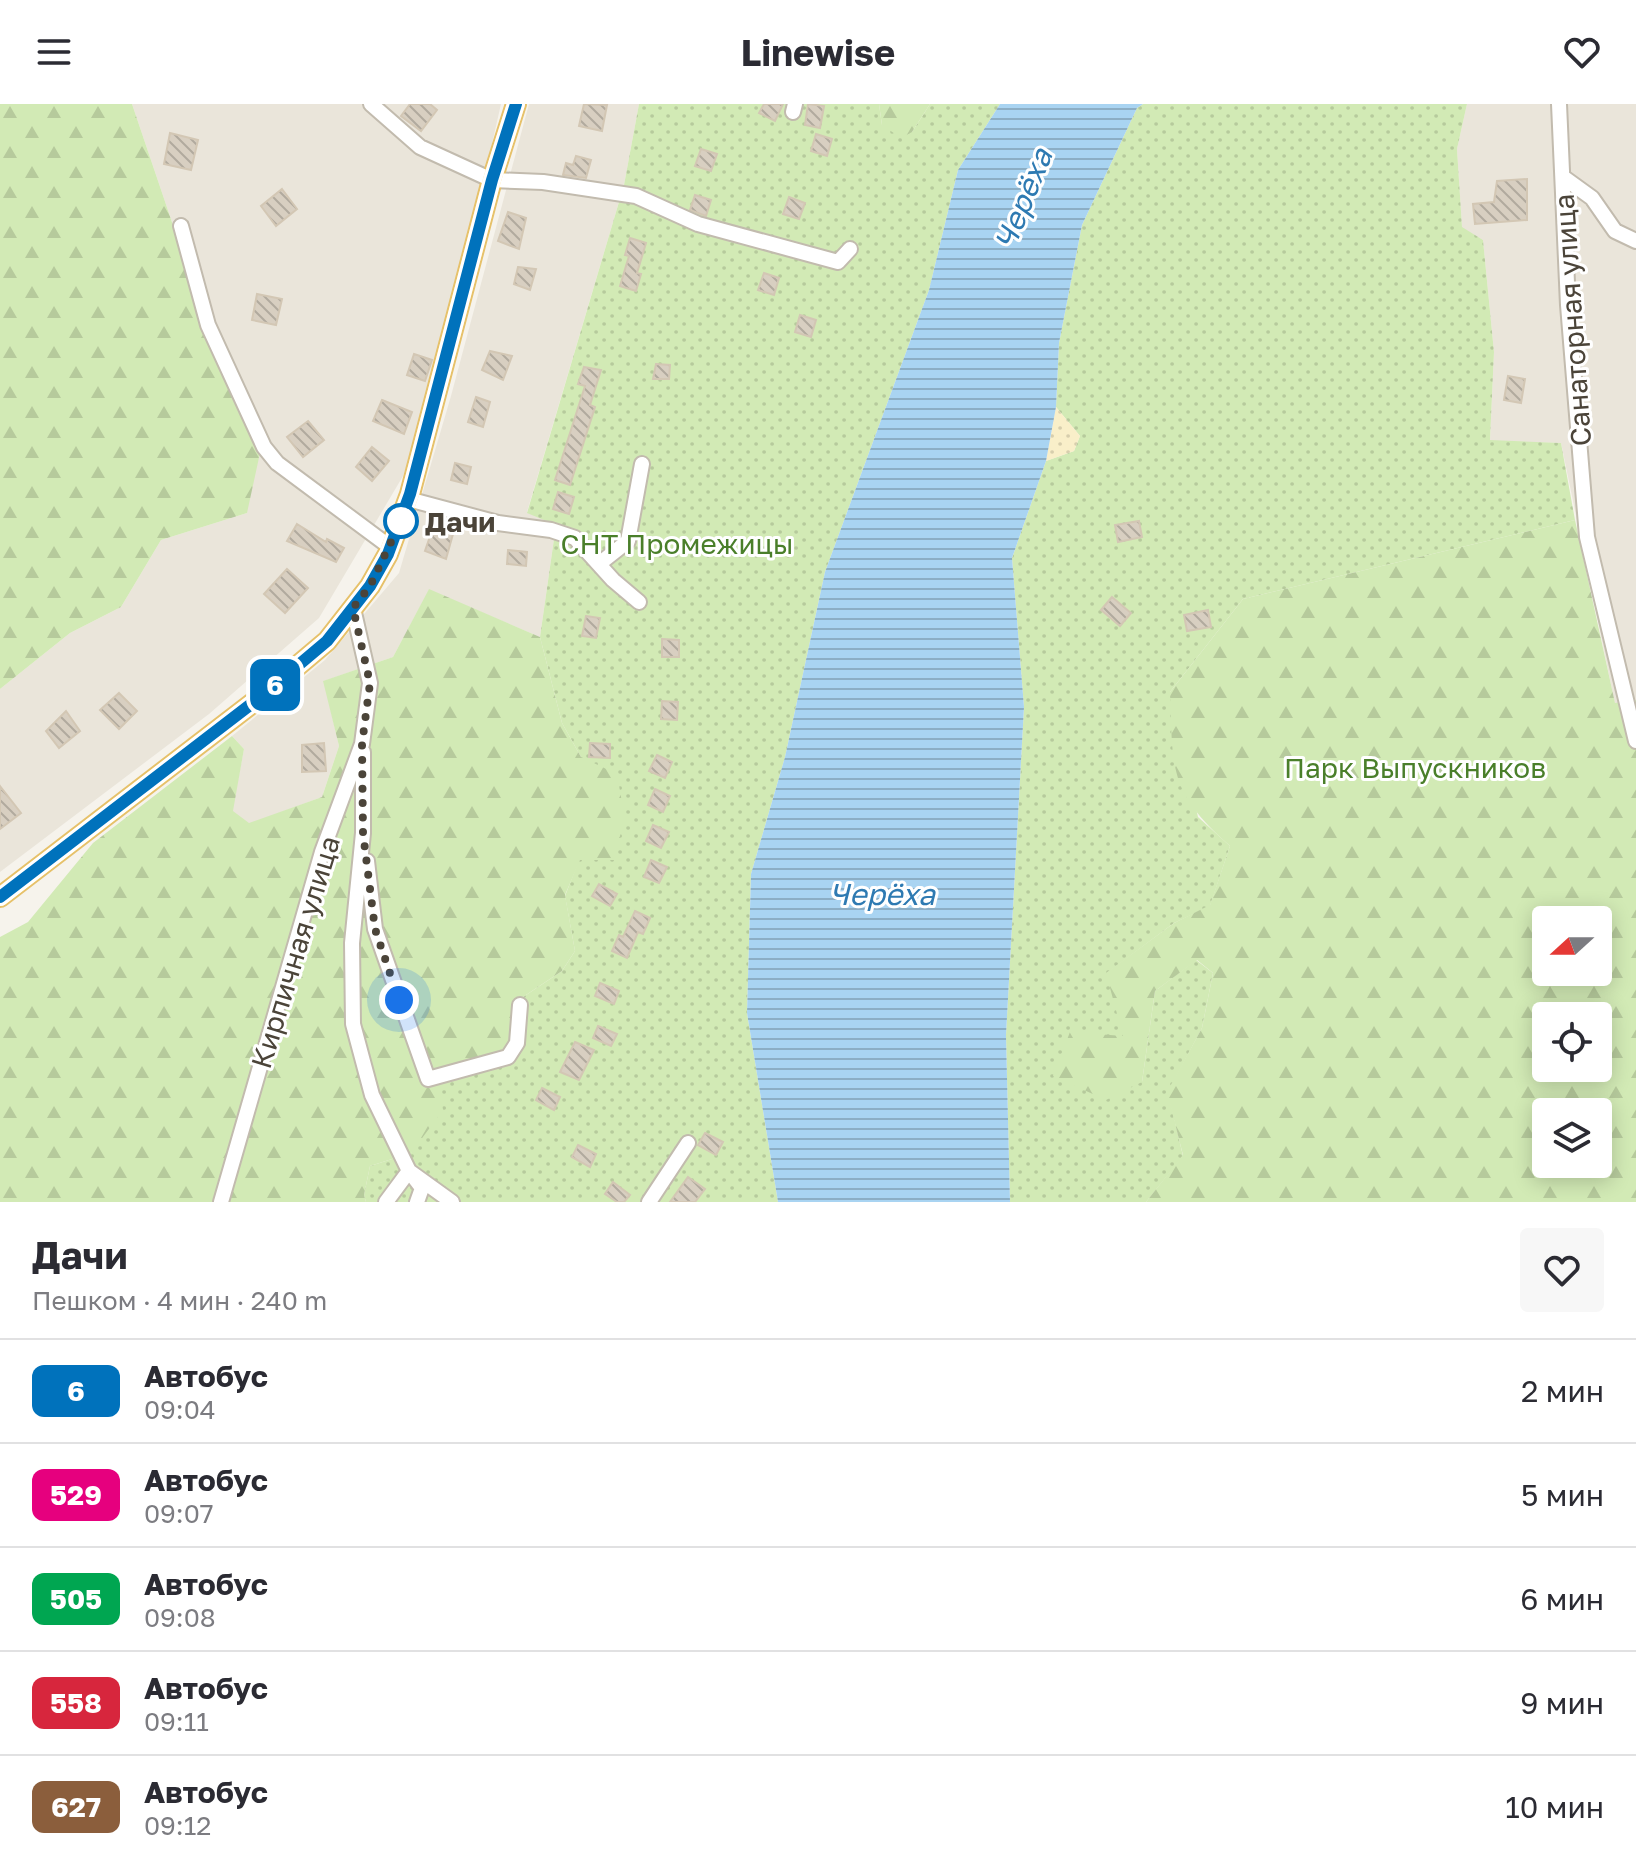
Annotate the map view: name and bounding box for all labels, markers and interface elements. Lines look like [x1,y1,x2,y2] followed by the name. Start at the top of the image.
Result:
[32,30,76,74] icon: menu
[1560,30,1604,74] icon: heart
[741,31,895,74] text: Linewise
[986,142,1060,255] water label: Черёха
[1547,193,1597,447] street label: Санаторная улица
[384,504,418,538] marker: Дачи
[425,505,495,538] place label: Дачи
[561,527,793,560] park label: СНТ Промежицы
[249,659,301,711] line badge: 6
[266,668,284,701] text: 6
[1284,751,1546,784] park label: Парк Выпускников
[244,832,346,1072] street label: Кирпичная улица
[829,876,936,912] water label: Черёха
[1532,906,1612,986] north arrow
[1532,906,1612,1178] map controls
[379,980,419,1020] your location
[1532,1002,1612,1082] button: locate
[1532,1098,1612,1178] button: layers
[1520,1228,1604,1312] button: heart
[32,1232,128,1277] text: Дачи
[32,1285,327,1316] text: Пешком · 4 мин · 240 m
[144,1358,268,1394] text: Автобус
[1521,1373,1604,1409] text: 2 мин
[67,1374,85,1407] text: 6
[144,1394,216,1425] text: 09:04
[144,1462,268,1498] text: Автобус
[1521,1477,1604,1513] text: 5 мин
[50,1478,102,1511] text: 529
[144,1498,214,1529] text: 09:07
[144,1566,268,1602] text: Автобус
[1520,1581,1604,1617] text: 6 мин
[50,1582,102,1615] text: 505
[144,1602,216,1633] text: 09:08
[144,1670,268,1706] text: Автобус
[1520,1685,1604,1721] text: 9 мин
[50,1686,102,1719] text: 558
[144,1706,209,1737] text: 09:11
[144,1774,268,1810] text: Автобус
[1505,1789,1604,1825] text: 10 мин
[51,1790,101,1823] text: 627
[144,1810,211,1841] text: 09:12

